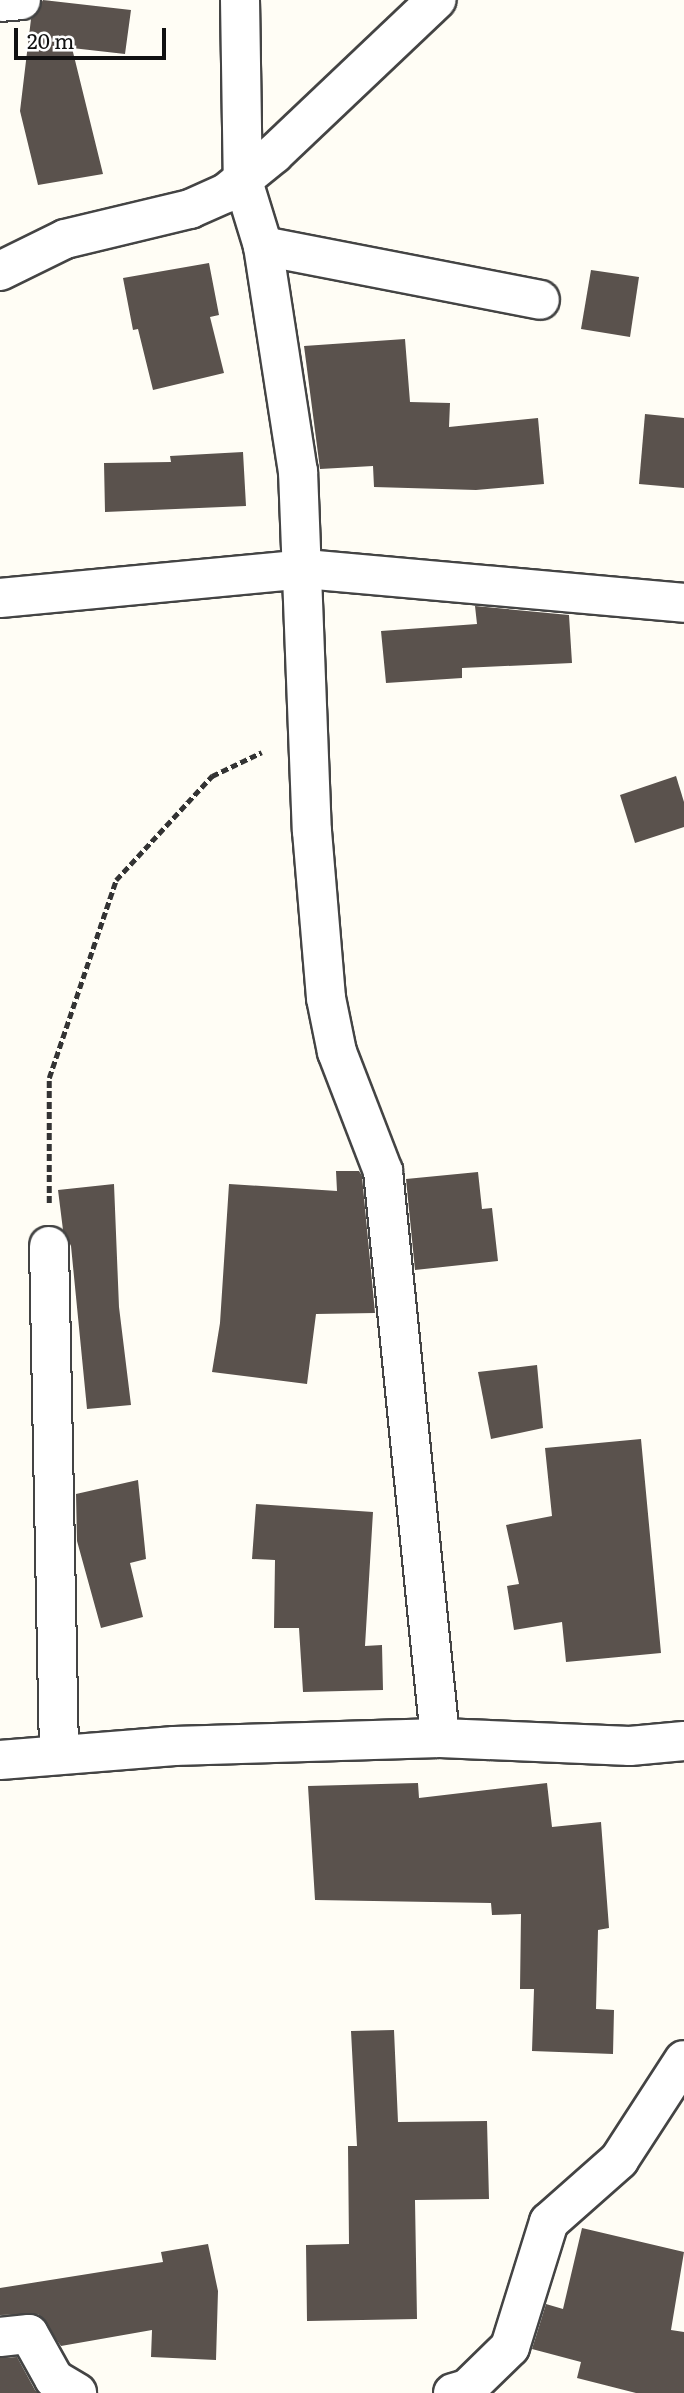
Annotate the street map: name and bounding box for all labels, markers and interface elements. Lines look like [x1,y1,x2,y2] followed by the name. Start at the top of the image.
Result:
[18,14,170,58] scale bar
[27,24,74,55] text: 20 m

